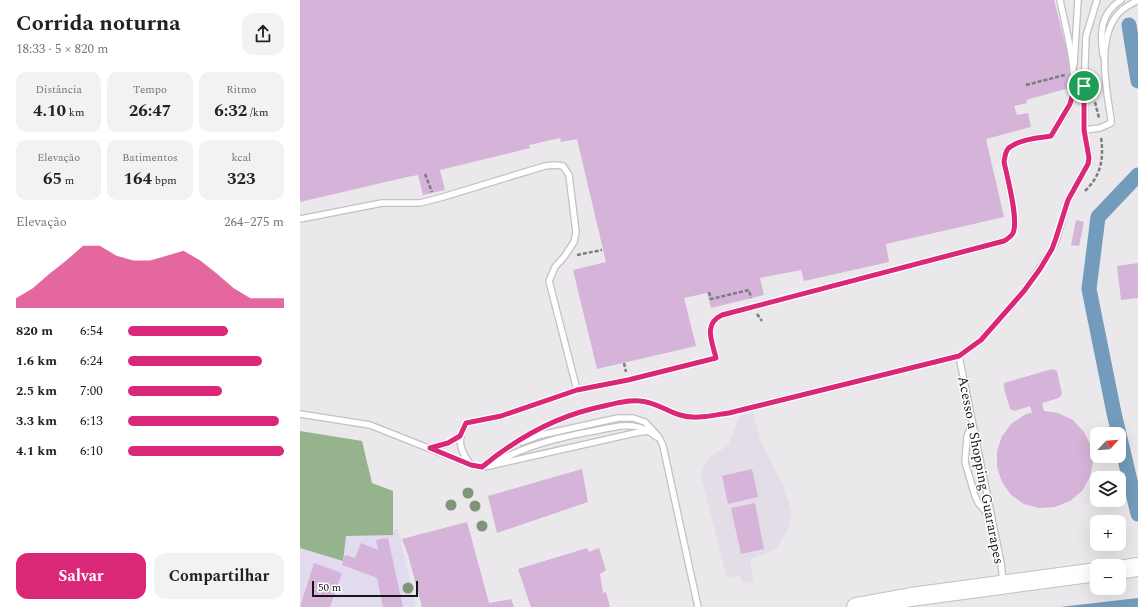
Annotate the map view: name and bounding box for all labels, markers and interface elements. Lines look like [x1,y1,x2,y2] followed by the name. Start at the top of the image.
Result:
[16,7,181,40] text: Corrida noturna
[242,13,284,55] button: share
[16,39,108,59] text: 18:33 · 5 × 820 m
[1067,69,1101,103] pin
[1073,75,1095,97] icon: arrive
[35,81,82,98] text: Distância
[133,81,167,98] text: Tempo
[226,81,256,98] text: Ritmo
[33,98,66,124] text: 4.10
[129,98,171,124] text: 26:47
[214,98,247,124] text: 6:32
[66,104,84,121] text: km
[247,104,268,121] text: /km
[37,149,80,166] text: Elevação
[122,149,178,166] text: Batimentos
[231,149,251,166] text: kcal
[43,166,62,192] text: 65
[123,166,152,192] text: 164
[227,166,256,192] text: 323
[62,172,74,189] text: m
[152,172,177,189] text: bpm
[16,212,67,232] text: Elevação
[224,212,284,232] text: 264–275 m
[16,321,53,341] text: 820 m
[80,321,103,341] text: 6:54
[16,351,57,371] text: 1.6 km
[80,351,103,371] text: 6:24
[952,374,1010,566] street label: Acesso a Shopping Guararapes
[16,381,57,401] text: 2.5 km
[80,381,103,401] text: 7:00
[16,411,57,431] text: 3.3 km
[80,411,103,431] text: 6:13
[1090,427,1126,463] north arrow
[1090,427,1126,595] map controls
[16,441,57,461] text: 4.1 km
[80,441,103,461] text: 6:10
[1090,471,1126,507] button: layers
[1090,515,1126,551] button: +
[16,553,146,599] button: Salvar
[154,553,284,599] button: Compartilhar
[1090,559,1126,595] button: −
[312,579,418,598] scale bar
[318,579,341,596] text: 50 m

